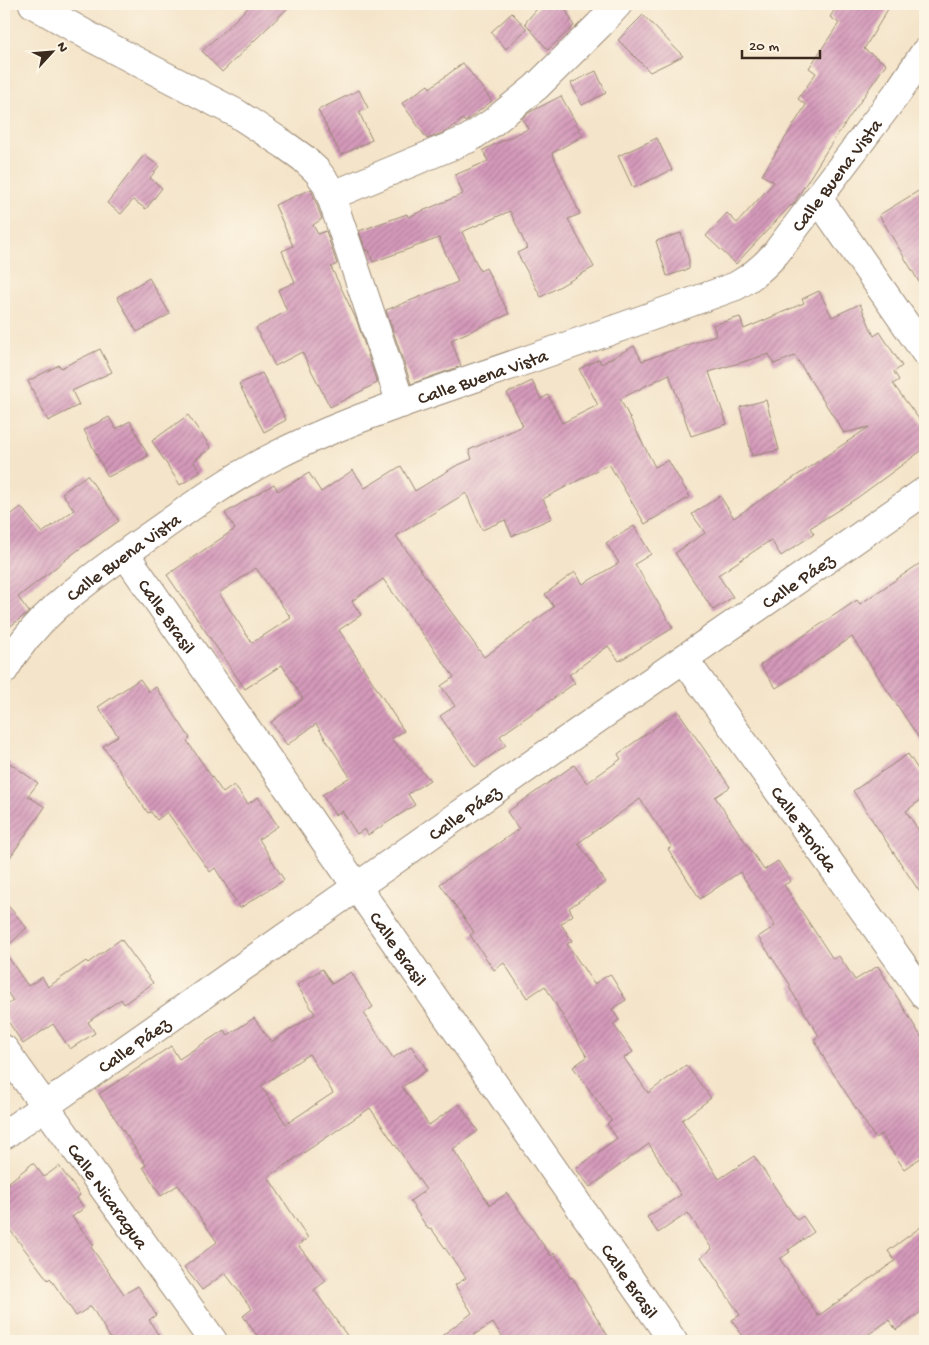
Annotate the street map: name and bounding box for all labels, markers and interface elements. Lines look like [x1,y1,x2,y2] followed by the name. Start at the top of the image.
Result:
[28,28,78,78] north arrow
[742,28,819,60] scale bar
[749,38,779,56] text: 20 m
[52,40,71,55] text: N
[788,114,890,238] street label: Calle Buena Vista
[415,345,553,412] street label: Calle Buena Vista
[63,509,188,608] street label: Calle Buena Vista
[758,549,840,616] street label: Calle Páez
[131,576,199,659] street label: Calle Brasil
[425,781,507,848] street label: Calle Páez
[764,783,841,879] street label: Calle Florida
[362,908,430,992] street label: Calle Brasil
[95,1013,176,1080] street label: Calle Páez
[60,1140,152,1256] street label: Calle Nicaragua
[594,1240,662,1324] street label: Calle Brasil

